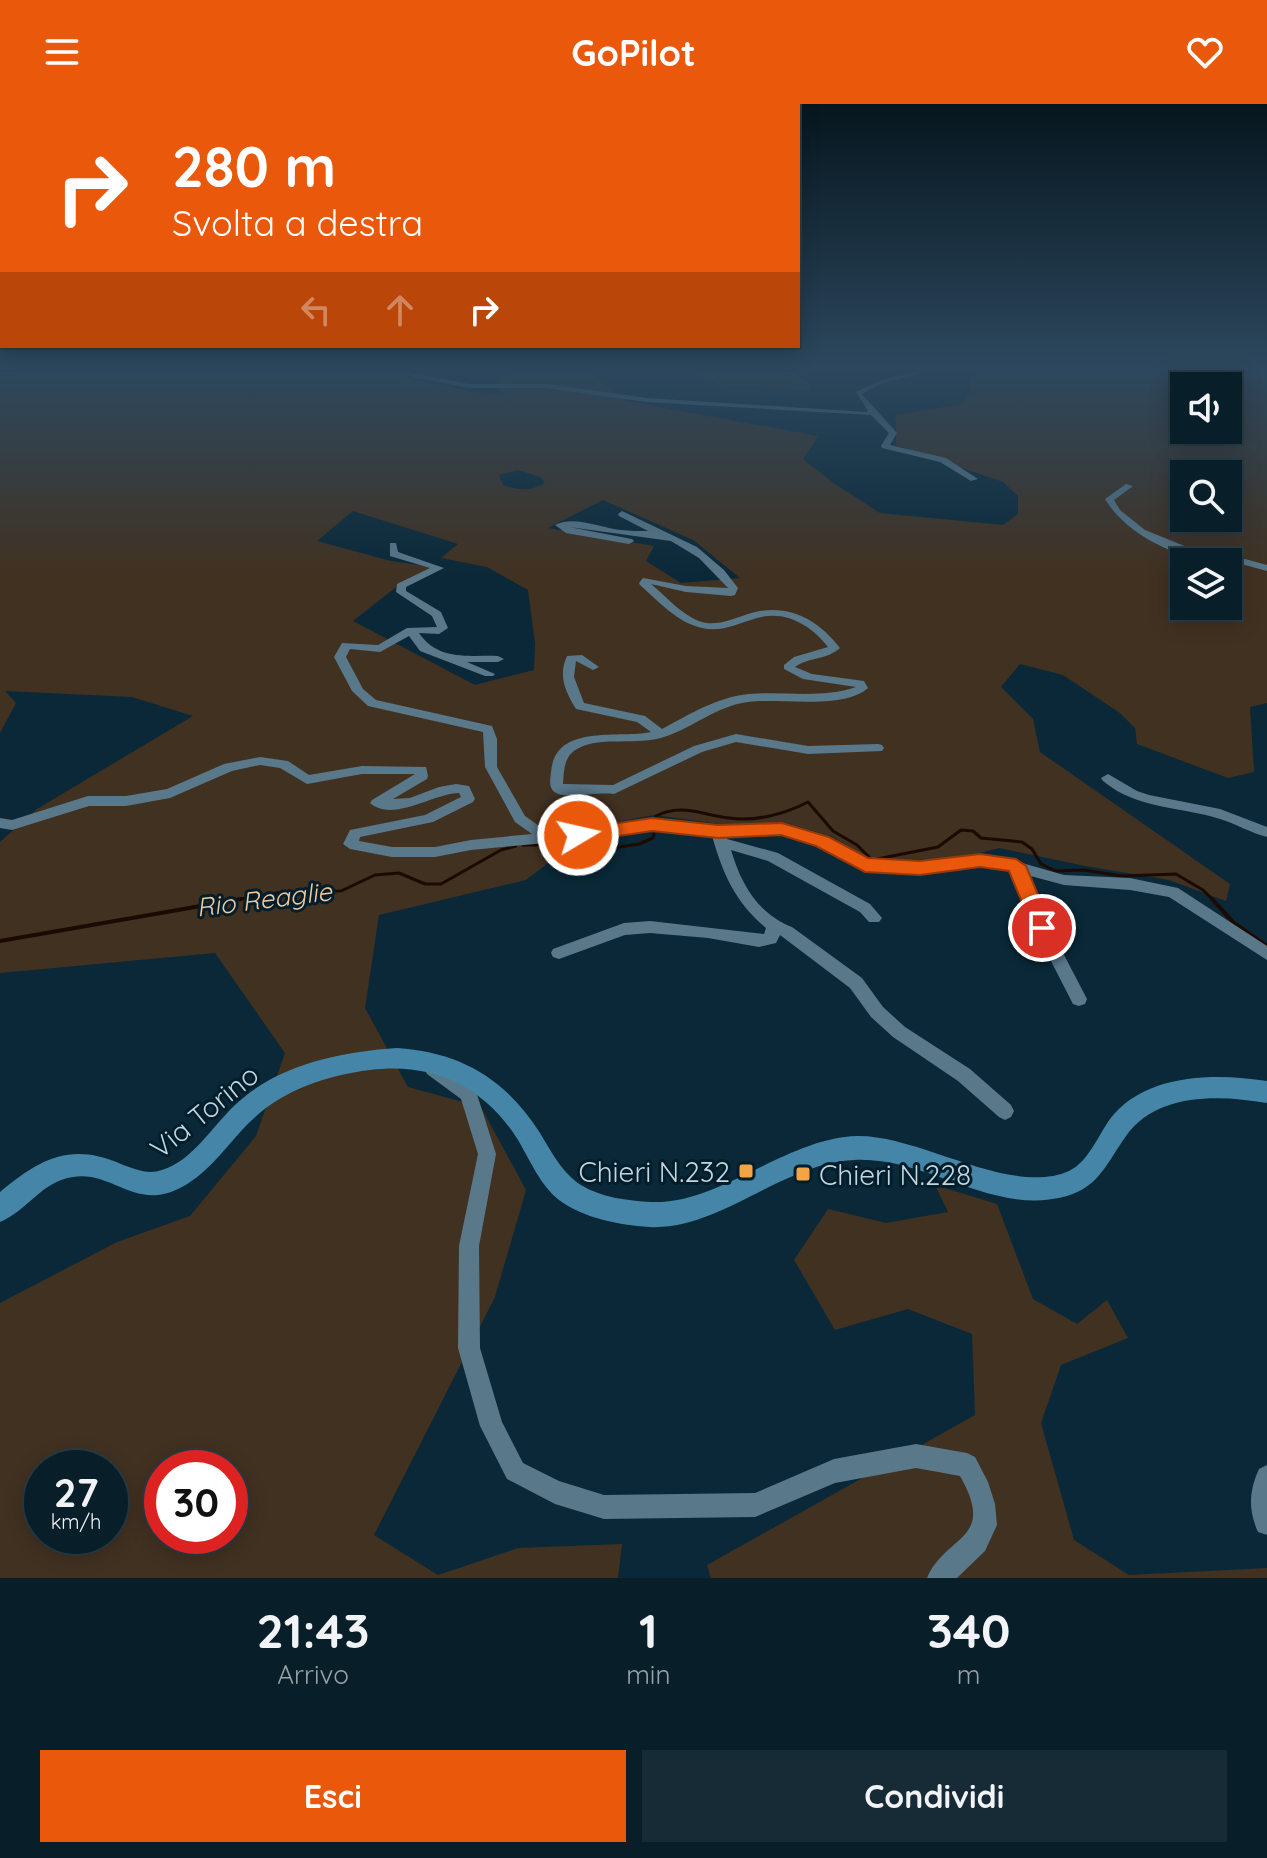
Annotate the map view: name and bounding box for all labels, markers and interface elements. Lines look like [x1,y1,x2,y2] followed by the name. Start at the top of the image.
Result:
[40,30,84,74] icon: menu
[571,30,696,75] text: GoPilot
[1183,30,1227,74] icon: heart
[172,131,336,201] text: 280 m
[40,136,144,240] icon: right
[172,200,423,245] text: Svolta a destra
[294,288,338,332] icon: left
[378,288,422,332] icon: ahead
[462,288,506,332] icon: right
[1170,372,1242,620] map controls
[1170,372,1242,444] button: sound
[1170,460,1242,532] button: search
[1170,548,1242,620] button: layers
[536,793,620,877] position arrow
[194,874,335,924] water label: Rio Reaglie
[1008,894,1076,962] pin
[1020,906,1064,950] icon: arrive
[143,1057,265,1165] street label: Via Torino
[578,1154,730,1189] place label: Chieri N.232
[819,1157,971,1192] place label: Chieri N.228
[737,1162,755,1180] marker: Chieri N.232
[794,1165,812,1183] marker: Chieri N.228
[144,1450,248,1554] speed limit sign: 30
[54,1467,98,1517] text: 27
[51,1509,101,1534] text: km/h
[257,1600,370,1660] text: 21:43
[639,1600,658,1660] text: 1
[927,1600,1010,1660] text: 340
[277,1658,349,1691] text: Arrivo
[626,1658,670,1691] text: min
[957,1658,981,1691] text: m
[40,1750,626,1842] button: Esci
[642,1750,1227,1842] button: Condividi

